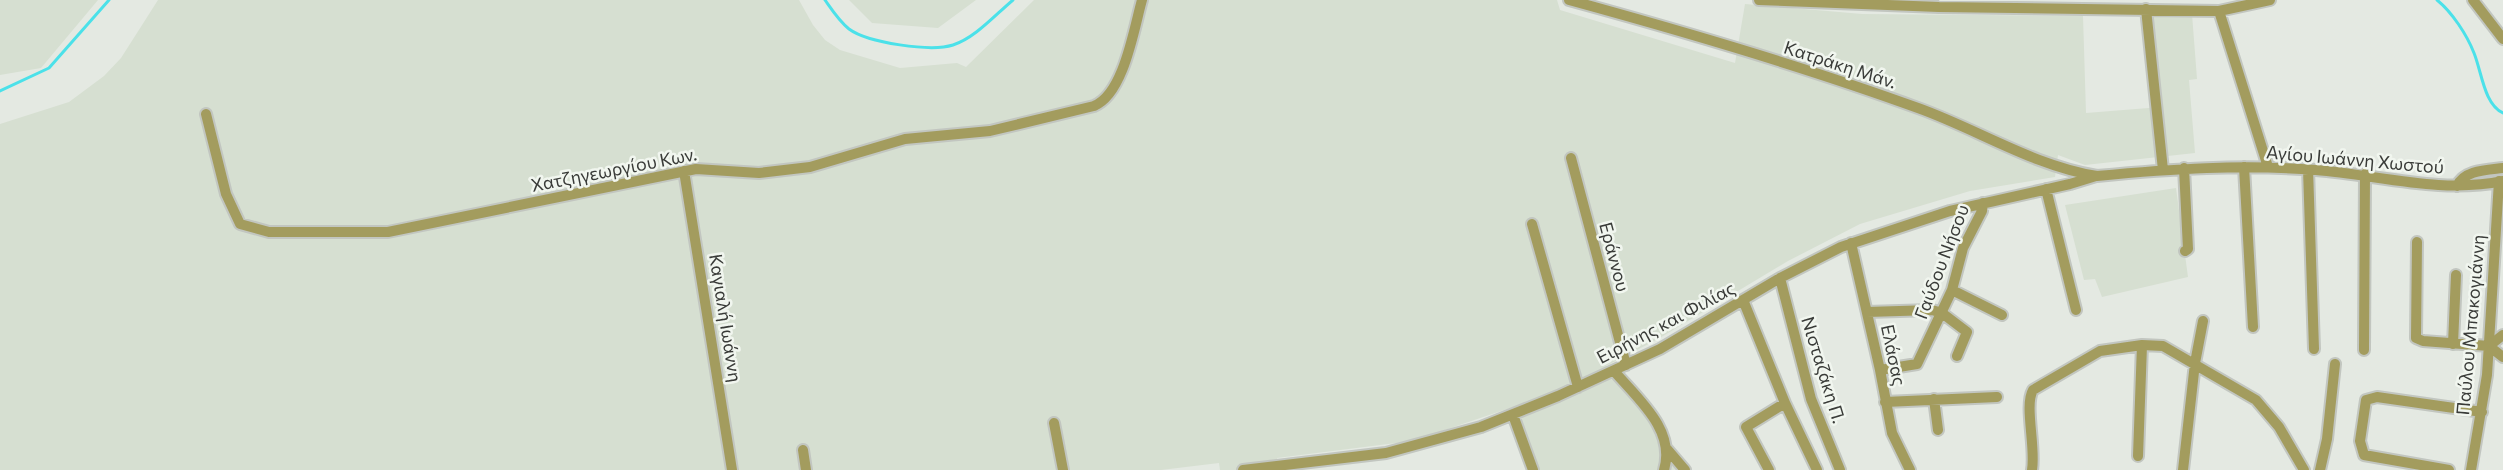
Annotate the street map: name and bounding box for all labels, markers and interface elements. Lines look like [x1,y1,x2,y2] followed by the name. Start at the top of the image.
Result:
[1781,36,1899,93] street label: Κατράκη Μάν.
[2265,140,2445,178] street label: Αγίου Ιωάννη Χωστού
[529,142,699,196] street label: Χατζηγεωργίου Κων.
[1909,201,1973,322] street label: Γαύδου Νήσου
[1595,220,1635,294] street label: Εράννου
[2451,234,2489,416] street label: Παύλου Μπακογιάννη
[705,252,747,384] street label: Καγιαλή Ιωάννη
[1593,276,1739,368] street label: Ειρήνης και Φιλίας
[1797,314,1851,426] street label: Νισταζάκη Π.
[1877,322,1911,388] street label: Ελάσας

